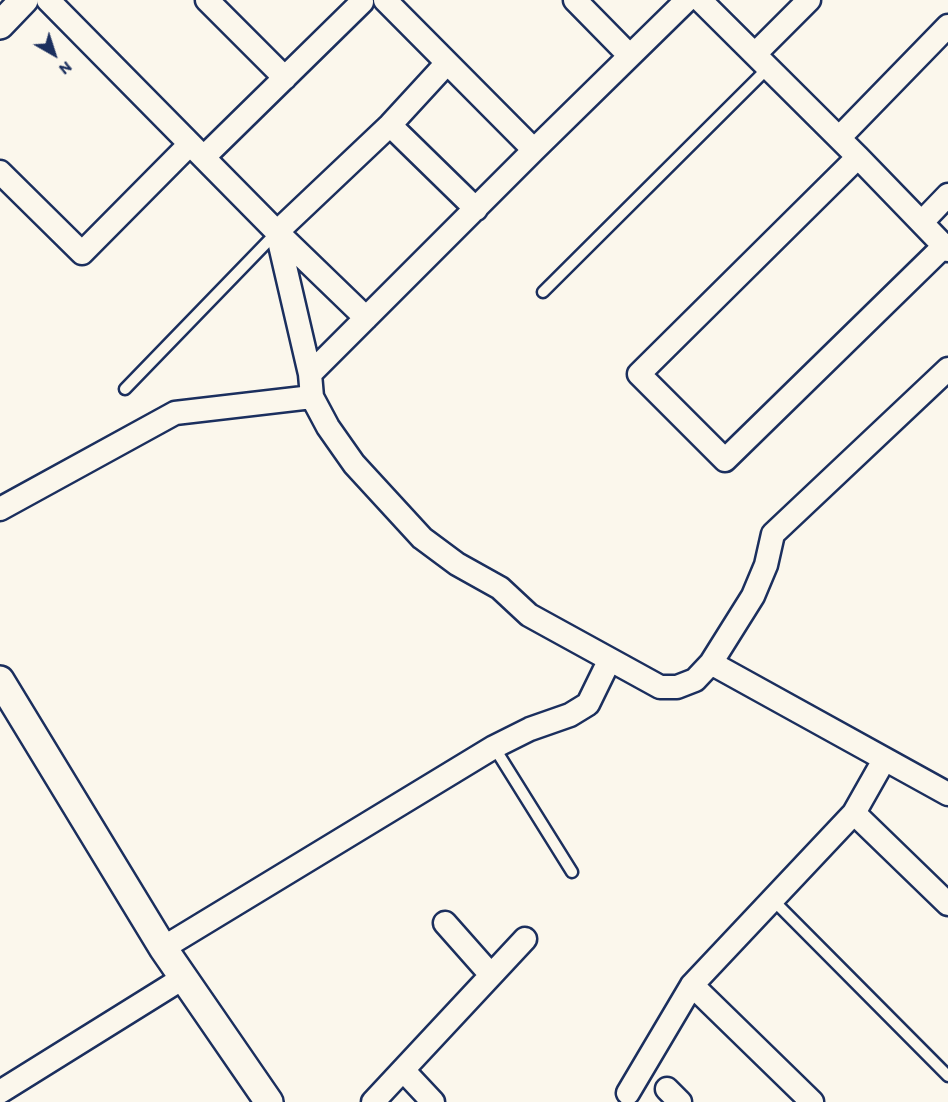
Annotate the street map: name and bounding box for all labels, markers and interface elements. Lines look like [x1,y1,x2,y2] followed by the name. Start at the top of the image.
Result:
[24,24,84,84] north arrow
[55,58,76,79] text: N

